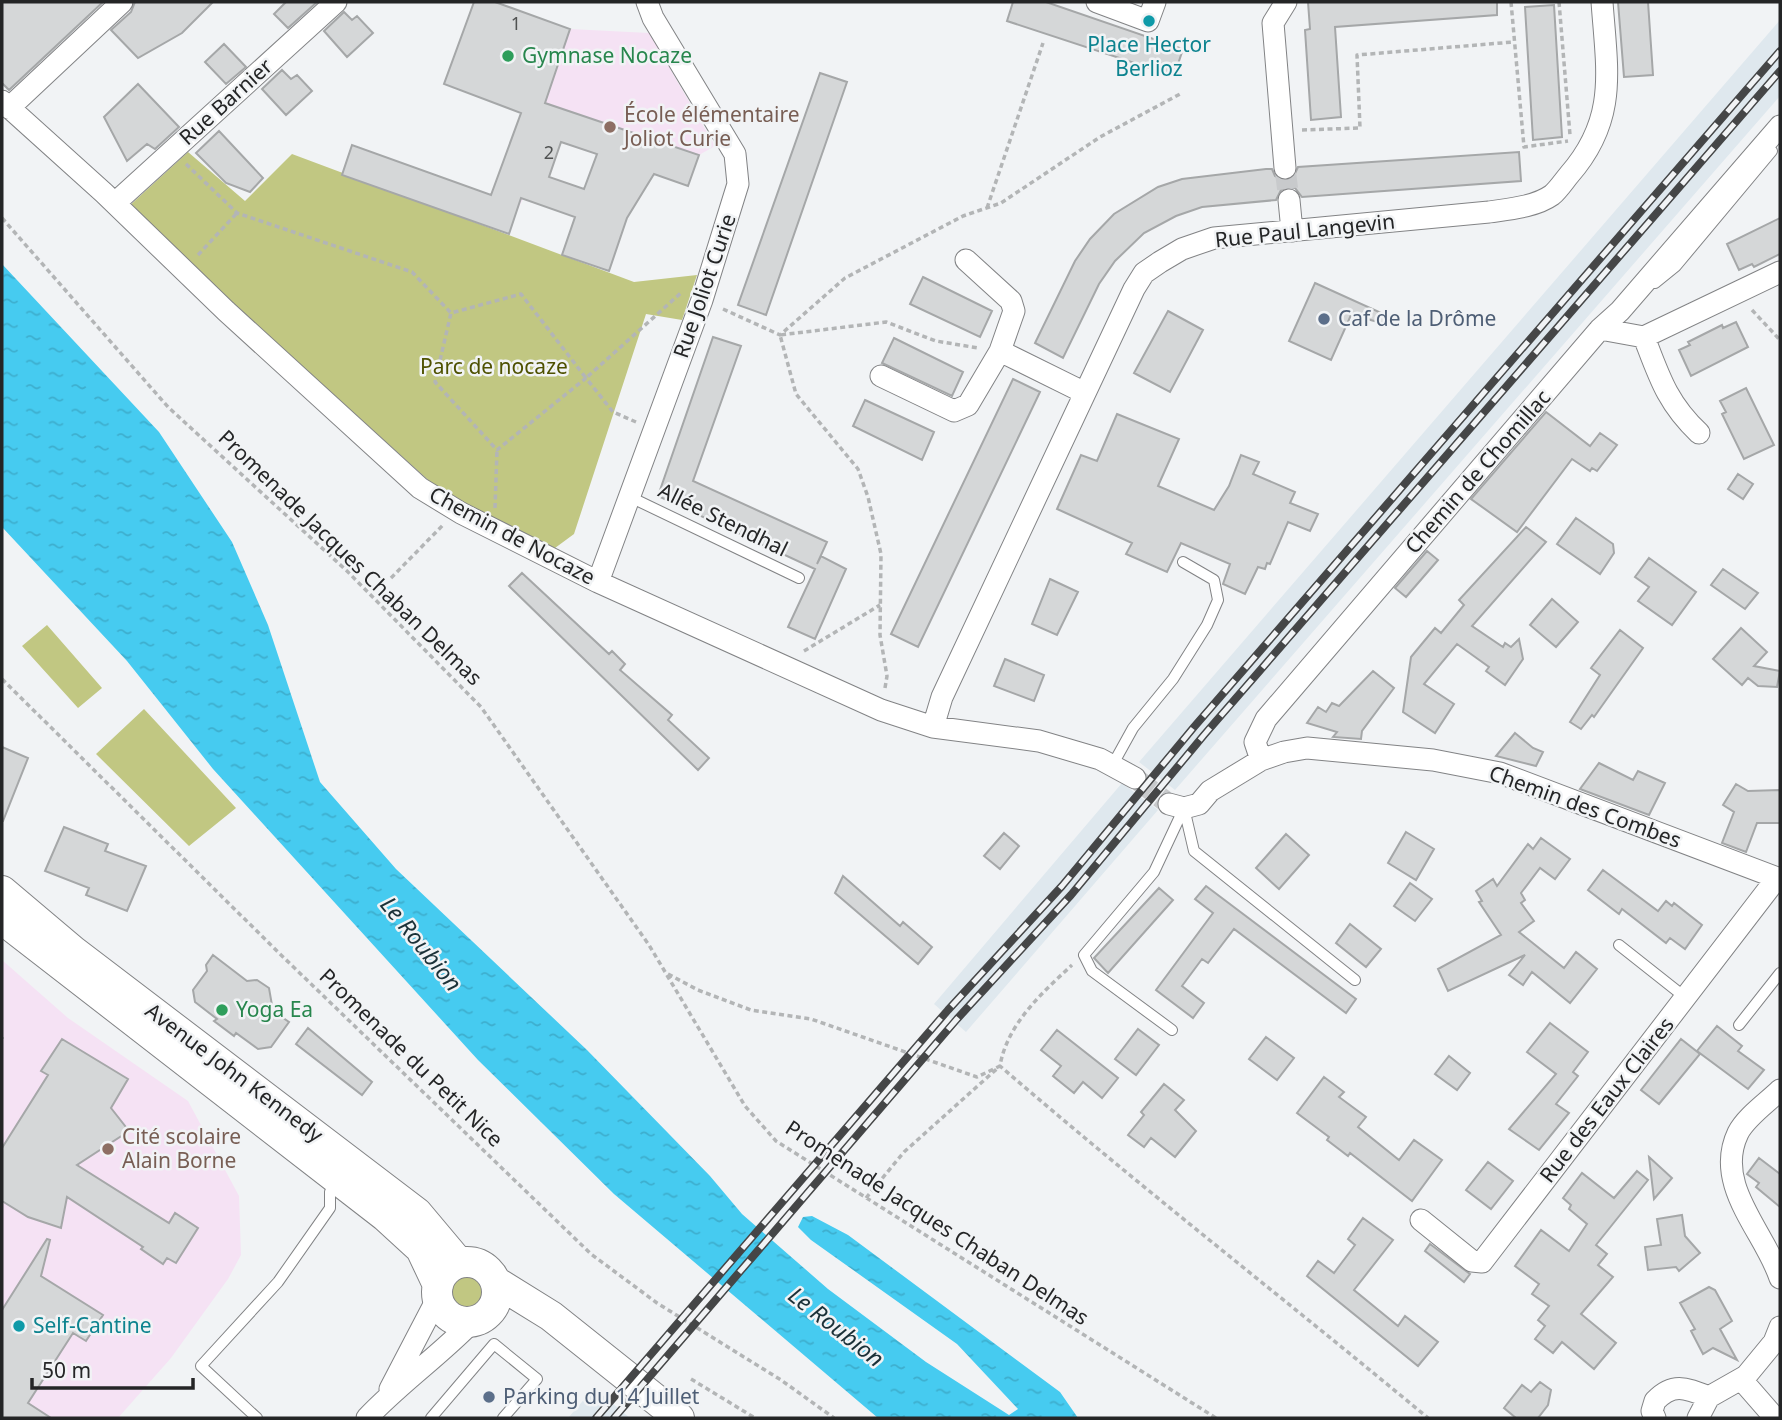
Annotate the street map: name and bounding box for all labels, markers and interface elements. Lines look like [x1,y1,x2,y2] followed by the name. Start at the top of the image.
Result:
[511,11,521,35] house number: 1
[1141,13,1157,29] marker: Place Hector Berlioz
[1087,30,1211,82] place label: Place Hector Berlioz
[522,41,692,69] place label: Gymnase Nocaze
[500,48,516,64] marker: Gymnase Nocaze
[173,52,278,151] street label: Rue Barnier
[622,100,800,152] place label: École élémentaire Joliot Curie
[602,119,618,135] marker: École élémentaire Joliot Curie
[544,140,554,164] house number: 2
[1213,207,1396,253] street label: Rue Paul Langevin
[666,210,742,361] street label: Rue Joliot Curie
[1338,304,1496,332] place label: Caf de la Drôme
[1316,311,1332,327] marker: Caf de la Drôme
[420,352,568,380] park label: Parc de nocaze
[1398,383,1556,559] street label: Chemin de Chomillac
[213,423,489,691] street label: Promenade Jacques Chaban Delmas
[654,476,793,562] street label: Allée Stendhal
[425,480,600,591] street label: Chemin de Nocaze
[1486,758,1685,854] street label: Chemin des Combes
[374,889,470,998] water label: Le Roubion
[314,962,510,1153] street label: Promenade du Petit Nice
[236,995,313,1023] place label: Yoga Ea
[140,996,329,1148] street label: Avenue John Kennedy
[214,1002,230,1018] marker: Yoga Ea
[1533,1011,1680,1188] street label: Rue des Eaux Claires
[781,1113,1095,1331] street label: Promenade Jacques Chaban Delmas
[122,1122,241,1174] place label: Cité scolaire Alain Borne
[100,1141,116,1157] marker: Cité scolaire Alain Borne
[782,1279,891,1374] water label: Le Roubion
[33,1311,152,1339] place label: Self-Cantine
[11,1318,27,1334] marker: Self-Cantine
[32,1346,192,1390] scale bar
[42,1356,91,1384] text: 50 m
[503,1382,700,1410] place label: Parking du 14 Juillet
[481,1389,497,1405] marker: Parking du 14 Juillet

